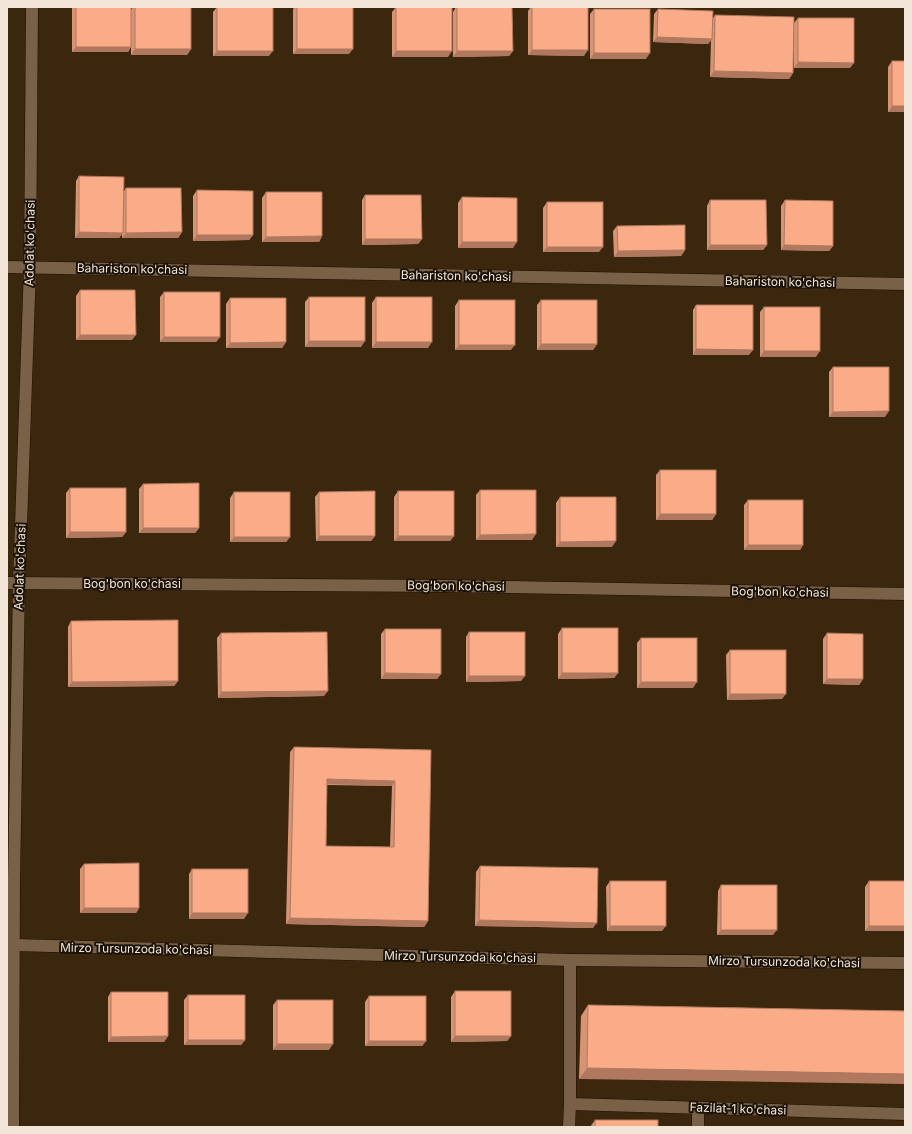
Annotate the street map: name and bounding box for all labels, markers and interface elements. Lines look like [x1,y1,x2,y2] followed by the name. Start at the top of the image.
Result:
[21,200,38,286] street label: Adolat ko'chasi
[77,260,187,277] street label: Bahariston ko'chasi
[401,267,511,284] street label: Bahariston ko'chasi
[725,273,835,290] street label: Bahariston ko'chasi
[10,523,29,610] street label: Adolat ko'chasi
[83,576,181,591] street label: Bog'bon ko'chasi
[407,577,505,594] street label: Bog'bon ko'chasi
[731,583,829,600] street label: Bog'bon ko'chasi
[60,940,212,957] street label: Mirzo Tursunzoda ko'chasi
[384,948,536,965] street label: Mirzo Tursunzoda ko'chasi
[708,953,860,970] street label: Mirzo Tursunzoda ko'chasi
[689,1099,787,1118] street label: Fazilat-1 ko'chasi

